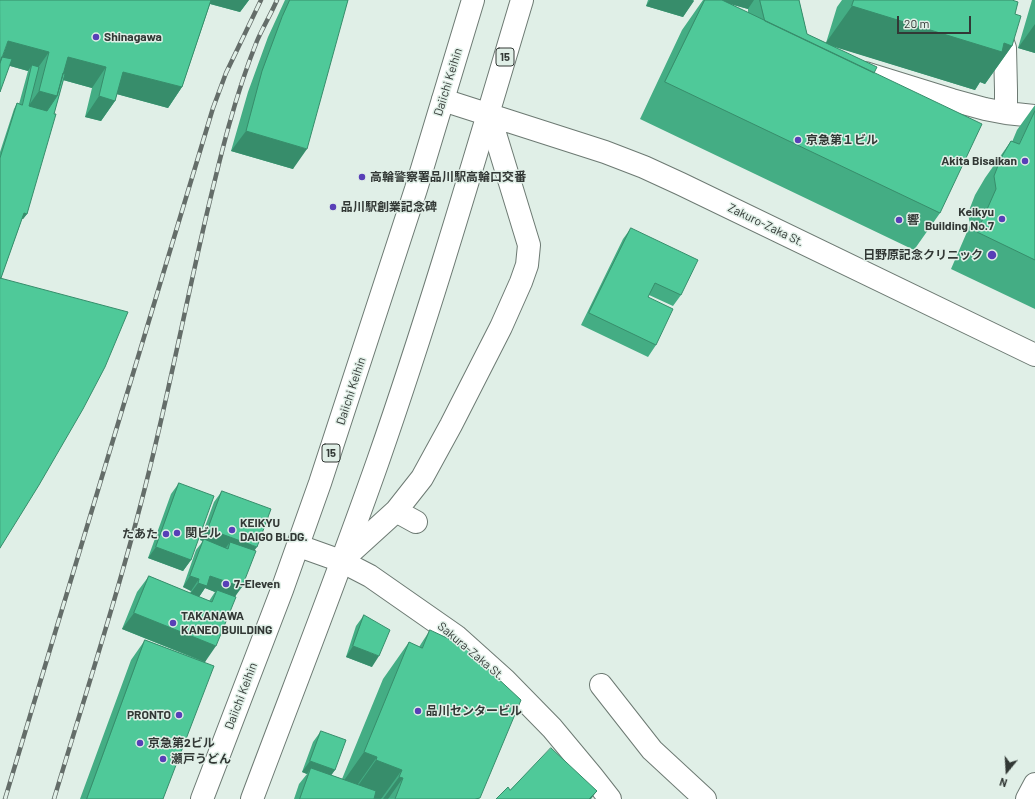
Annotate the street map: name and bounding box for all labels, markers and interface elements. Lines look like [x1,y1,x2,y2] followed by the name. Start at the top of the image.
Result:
[899,8,973,34] scale bar
[904,16,930,30] text: 20 m
[104,30,162,44] place label: Shinagawa
[91,32,101,42] marker: Shinagawa
[431,46,465,118] street label: Daiichi Keihin
[496,48,514,66] road number: 15
[806,133,878,147] place label: 京急第１ビル
[793,135,803,145] marker: 京急第１ビル
[941,154,1017,168] place label: Akita Bisaikan
[1020,156,1030,166] marker: Akita Bisaikan
[370,170,526,184] place label: 高輪警察署品川駅高輪口交番
[357,172,367,182] marker: 高輪警察署品川駅高輪口交番
[341,200,437,214] place label: 品川駅創業記念碑
[726,200,806,250] street label: Zakuro-Zaka St.
[328,202,338,212] marker: 品川駅創業記念碑
[925,205,994,233] place label: Keikyu Building No.7
[907,213,919,227] place label: 響
[997,214,1007,224] marker: Keikyu Building No.7
[894,215,904,225] marker: 響
[863,248,983,262] place label: 日野原記念クリニック
[986,249,998,261] marker: 日野原記念クリニック
[333,355,369,427] street label: Daiichi Keihin
[322,444,340,462] road number: 15
[240,516,308,544] place label: KEIKYU DAIGO BLDG.
[227,525,237,535] marker: KEIKYU DAIGO BLDG.
[185,526,221,540] place label: 関ビル
[122,527,158,541] place label: たあた
[172,528,182,538] marker: 関ビル
[161,529,171,539] marker: たあた
[234,577,280,591] place label: 7-Eleven
[221,579,231,589] marker: 7-Eleven
[181,609,272,637] place label: TAKANAWA KANEO BUILDING
[168,618,178,628] marker: TAKANAWA KANEO BUILDING
[435,619,507,683] street label: Sakura-Zaka St.
[222,661,260,731] street label: Daiichi Keihin
[426,704,522,718] place label: 品川センタービル
[413,706,423,716] marker: 品川センタービル
[127,708,171,722] place label: PRONTO
[174,710,184,720] marker: PRONTO
[148,736,215,750] place label: 京急第2ビル
[135,738,145,748] marker: 京急第2ビル
[987,751,1027,791] north arrow
[171,752,231,766] place label: 瀬戸うどん
[158,754,168,764] marker: 瀬戸うどん
[998,776,1009,790] text: N

